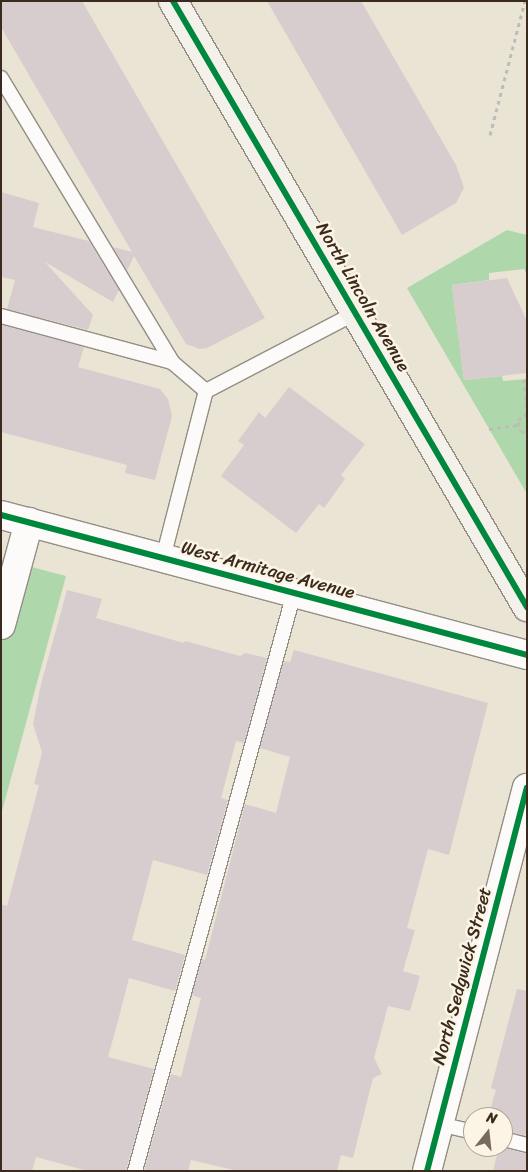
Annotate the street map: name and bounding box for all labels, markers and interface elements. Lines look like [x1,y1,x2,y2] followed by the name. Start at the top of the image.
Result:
[311,218,415,376] street label: North Lincoln Avenue
[179,537,357,603] street label: West Armitage Avenue
[428,885,496,1067] street label: North Sedgwick Street
[484,1105,500,1131] text: N
[463,1107,513,1157] north arrow

